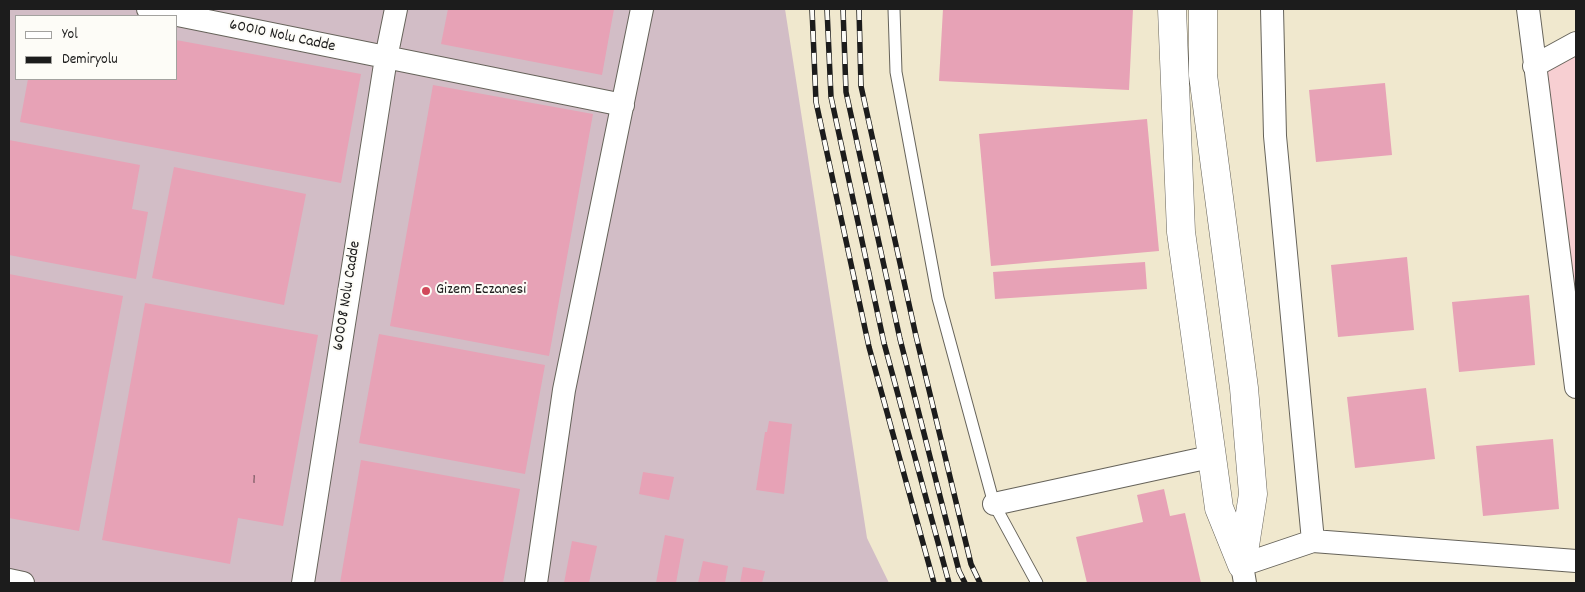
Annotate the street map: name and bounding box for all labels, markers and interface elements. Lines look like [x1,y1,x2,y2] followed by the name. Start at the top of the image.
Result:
[15,15,178,80] legend
[227,16,337,58] street label: 60010 Nolu Cadde
[62,24,78,46] text: Yol
[62,49,118,71] text: Demiryolu
[330,240,366,352] street label: 60008 Nolu Cadde
[436,281,526,301] place label: Gizem Eczanesi
[420,285,432,297] marker: Gizem Eczanesi
[252,473,256,489] house number: 1

